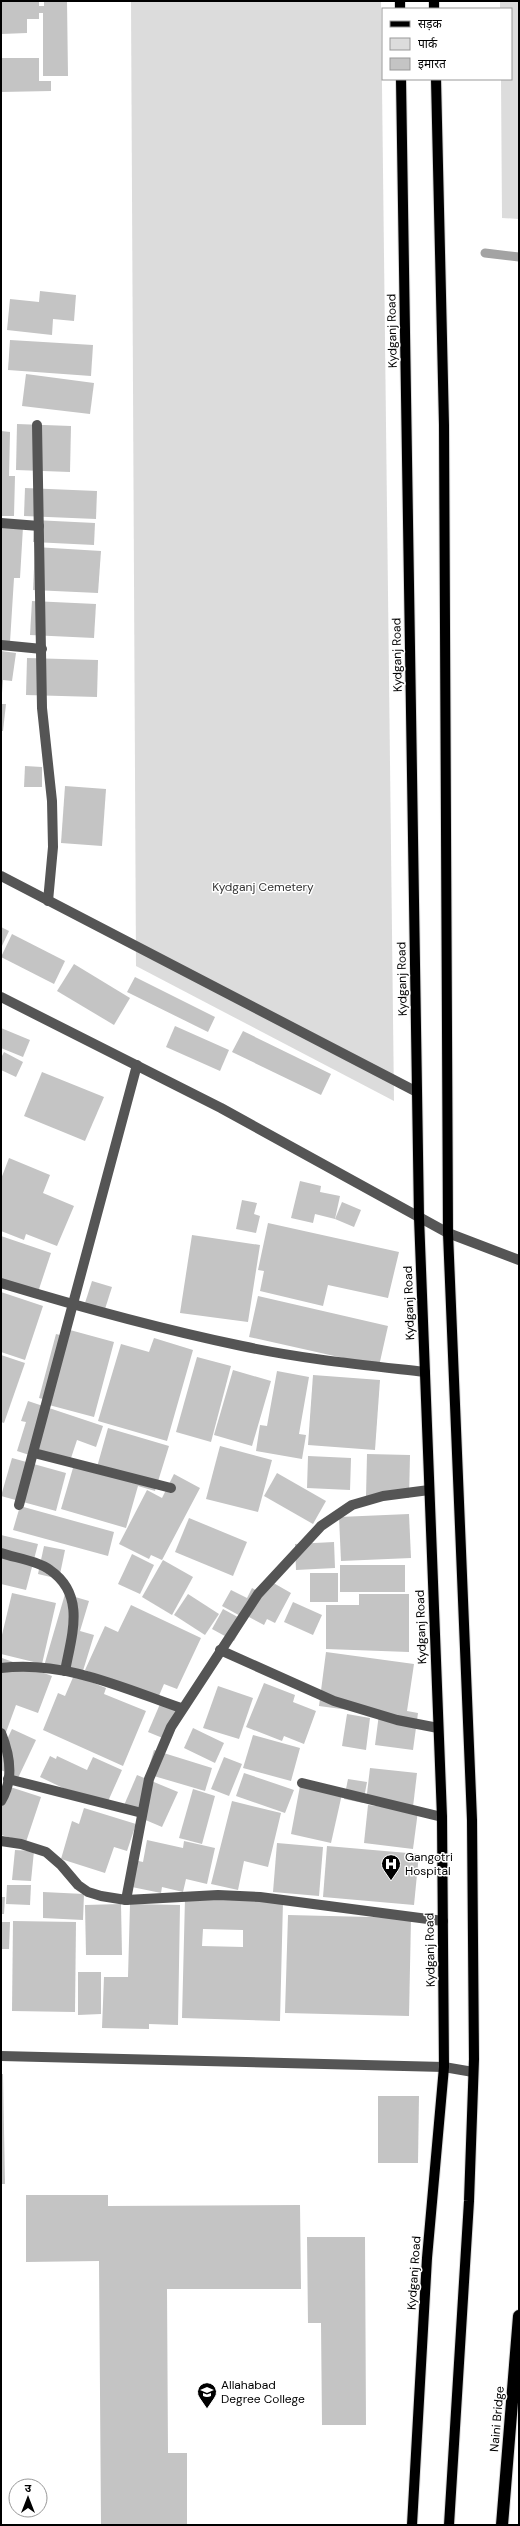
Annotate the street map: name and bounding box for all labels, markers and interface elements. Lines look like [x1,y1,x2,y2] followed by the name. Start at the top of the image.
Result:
[382,8,512,80] legend
[418,16,443,32] text: सड़क
[418,36,438,52] text: पार्क
[418,56,447,72] text: इमारत
[383,294,401,368] street label: Kydganj Road
[388,618,406,692] street label: Kydganj Road
[212,879,314,895] park label: Kydganj Cemetery
[393,942,411,1016] street label: Kydganj Road
[400,1266,418,1340] street label: Kydganj Road
[412,1590,430,1664] street label: Kydganj Road
[405,1849,453,1879] place label: Gangotri Hospital
[380,1853,402,1881] hospital icon: Gangotri Hospital
[421,1913,439,1987] street label: Kydganj Road
[403,2235,425,2311] street label: Kydganj Road
[221,2377,305,2407] place label: Allahabad Degree College
[196,2381,218,2409] school or university icon: Allahabad Degree College
[486,2385,508,2453] street label: Naini Bridge
[8,2478,48,2518] north arrow
[25,2481,32,2495] text: उ

